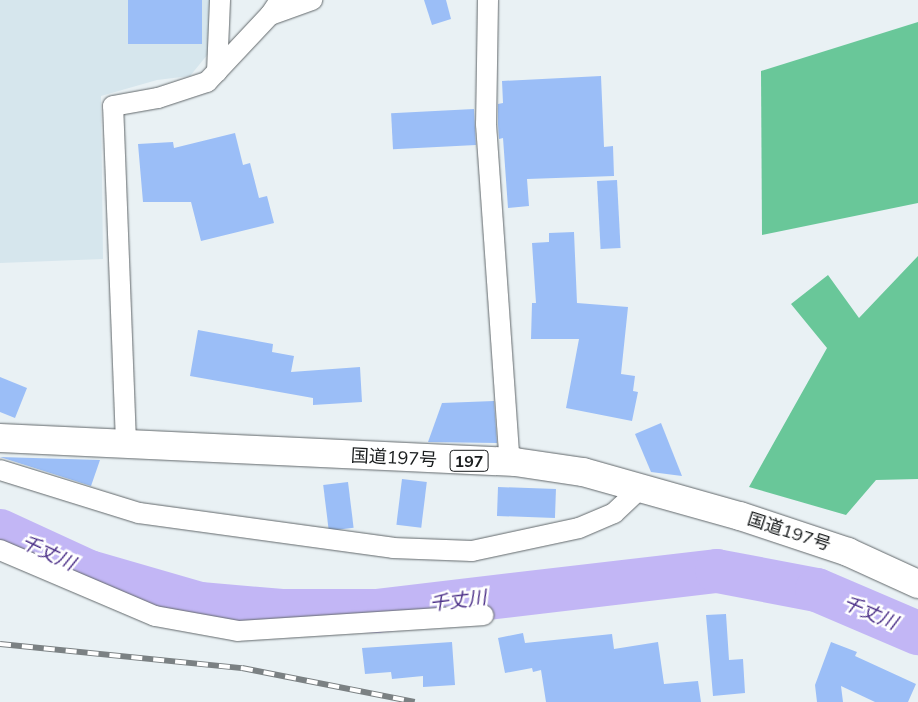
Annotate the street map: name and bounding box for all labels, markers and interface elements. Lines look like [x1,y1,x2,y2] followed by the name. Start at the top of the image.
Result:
[350,445,438,471] street label: 国道197号
[449,448,489,474] road number: 197
[745,508,833,556] street label: 国道197号
[17,531,79,575] water label: 千丈川
[428,586,488,616] water label: 千丈川
[839,591,901,635] water label: 千丈川

